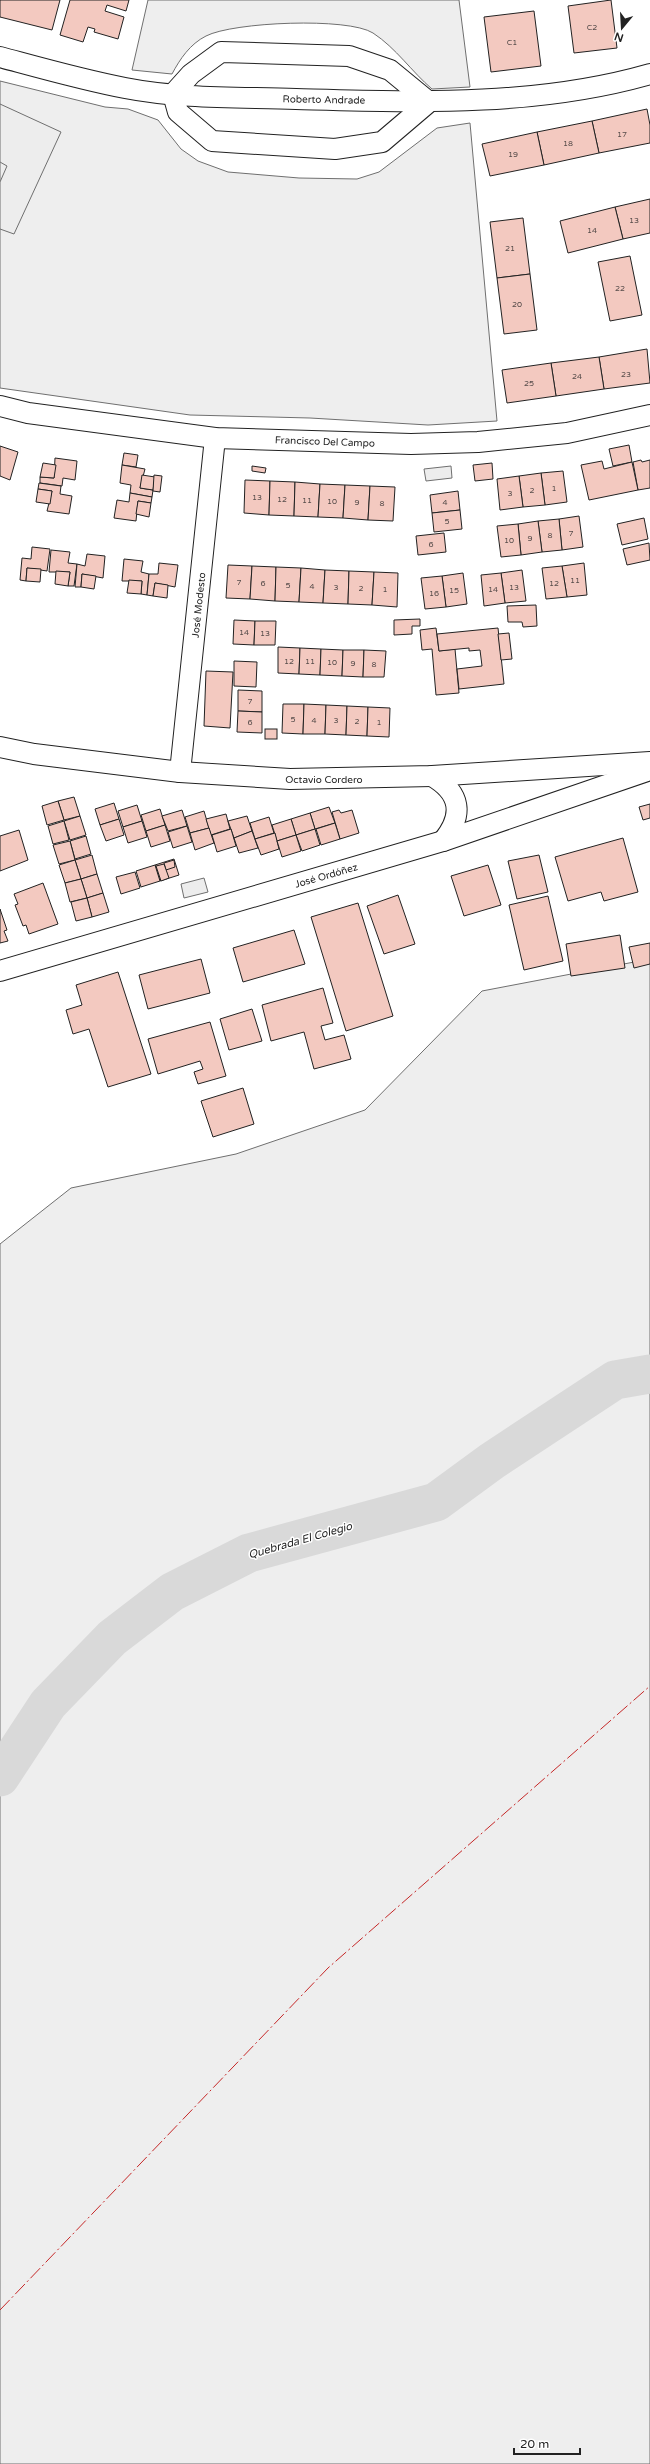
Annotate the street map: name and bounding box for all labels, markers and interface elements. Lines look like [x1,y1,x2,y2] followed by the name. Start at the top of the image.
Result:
[602,8,642,48] north arrow
[587,23,597,32] house number: C2
[613,29,625,45] text: N
[507,38,517,47] house number: C1
[283,93,366,107] street label: Roberto Andrade
[617,130,627,139] house number: 17
[563,139,573,148] house number: 18
[508,150,518,159] house number: 19
[629,216,639,225] house number: 13
[587,226,597,235] house number: 14
[505,244,515,253] house number: 21
[615,284,625,293] house number: 22
[512,300,522,309] house number: 20
[621,370,631,379] house number: 23
[572,372,582,381] house number: 24
[524,379,534,388] house number: 25
[275,434,375,450] street label: Francisco Del Campo
[551,484,557,493] house number: 1
[529,486,535,495] house number: 2
[507,489,513,498] house number: 3
[252,493,262,502] house number: 13
[277,495,287,504] house number: 12
[302,496,312,505] house number: 11
[327,497,337,506] house number: 10
[354,498,360,507] house number: 9
[442,498,448,507] house number: 4
[379,499,385,508] house number: 8
[444,517,450,526] house number: 5
[568,529,574,538] house number: 7
[547,531,553,540] house number: 8
[527,534,533,543] house number: 9
[504,536,514,545] house number: 10
[428,540,434,549] house number: 6
[190,572,208,639] street label: José Modesto
[570,576,580,585] house number: 11
[236,578,242,587] house number: 7
[260,579,266,588] house number: 6
[549,579,559,588] house number: 12
[285,581,291,590] house number: 5
[309,582,315,591] house number: 4
[333,583,339,592] house number: 3
[509,583,519,592] house number: 13
[358,584,364,593] house number: 2
[382,585,388,594] house number: 1
[488,585,498,594] house number: 14
[449,586,459,595] house number: 15
[429,589,439,598] house number: 16
[239,628,249,637] house number: 14
[260,629,270,638] house number: 13
[284,657,294,666] house number: 12
[305,657,315,666] house number: 11
[327,658,337,667] house number: 10
[350,659,356,668] house number: 9
[371,660,377,669] house number: 8
[247,697,253,706] house number: 7
[290,715,296,724] house number: 5
[311,716,317,725] house number: 4
[333,716,339,725] house number: 3
[354,717,360,726] house number: 2
[247,718,253,727] house number: 6
[376,718,382,727] house number: 1
[285,774,363,786] street label: Octavio Cordero
[294,861,359,891] street label: José Ordóñez
[247,1519,355,1562] water label: Quebrada El Colegio
[514,2430,580,2456] scale bar
[520,2437,549,2451] text: 20 m

